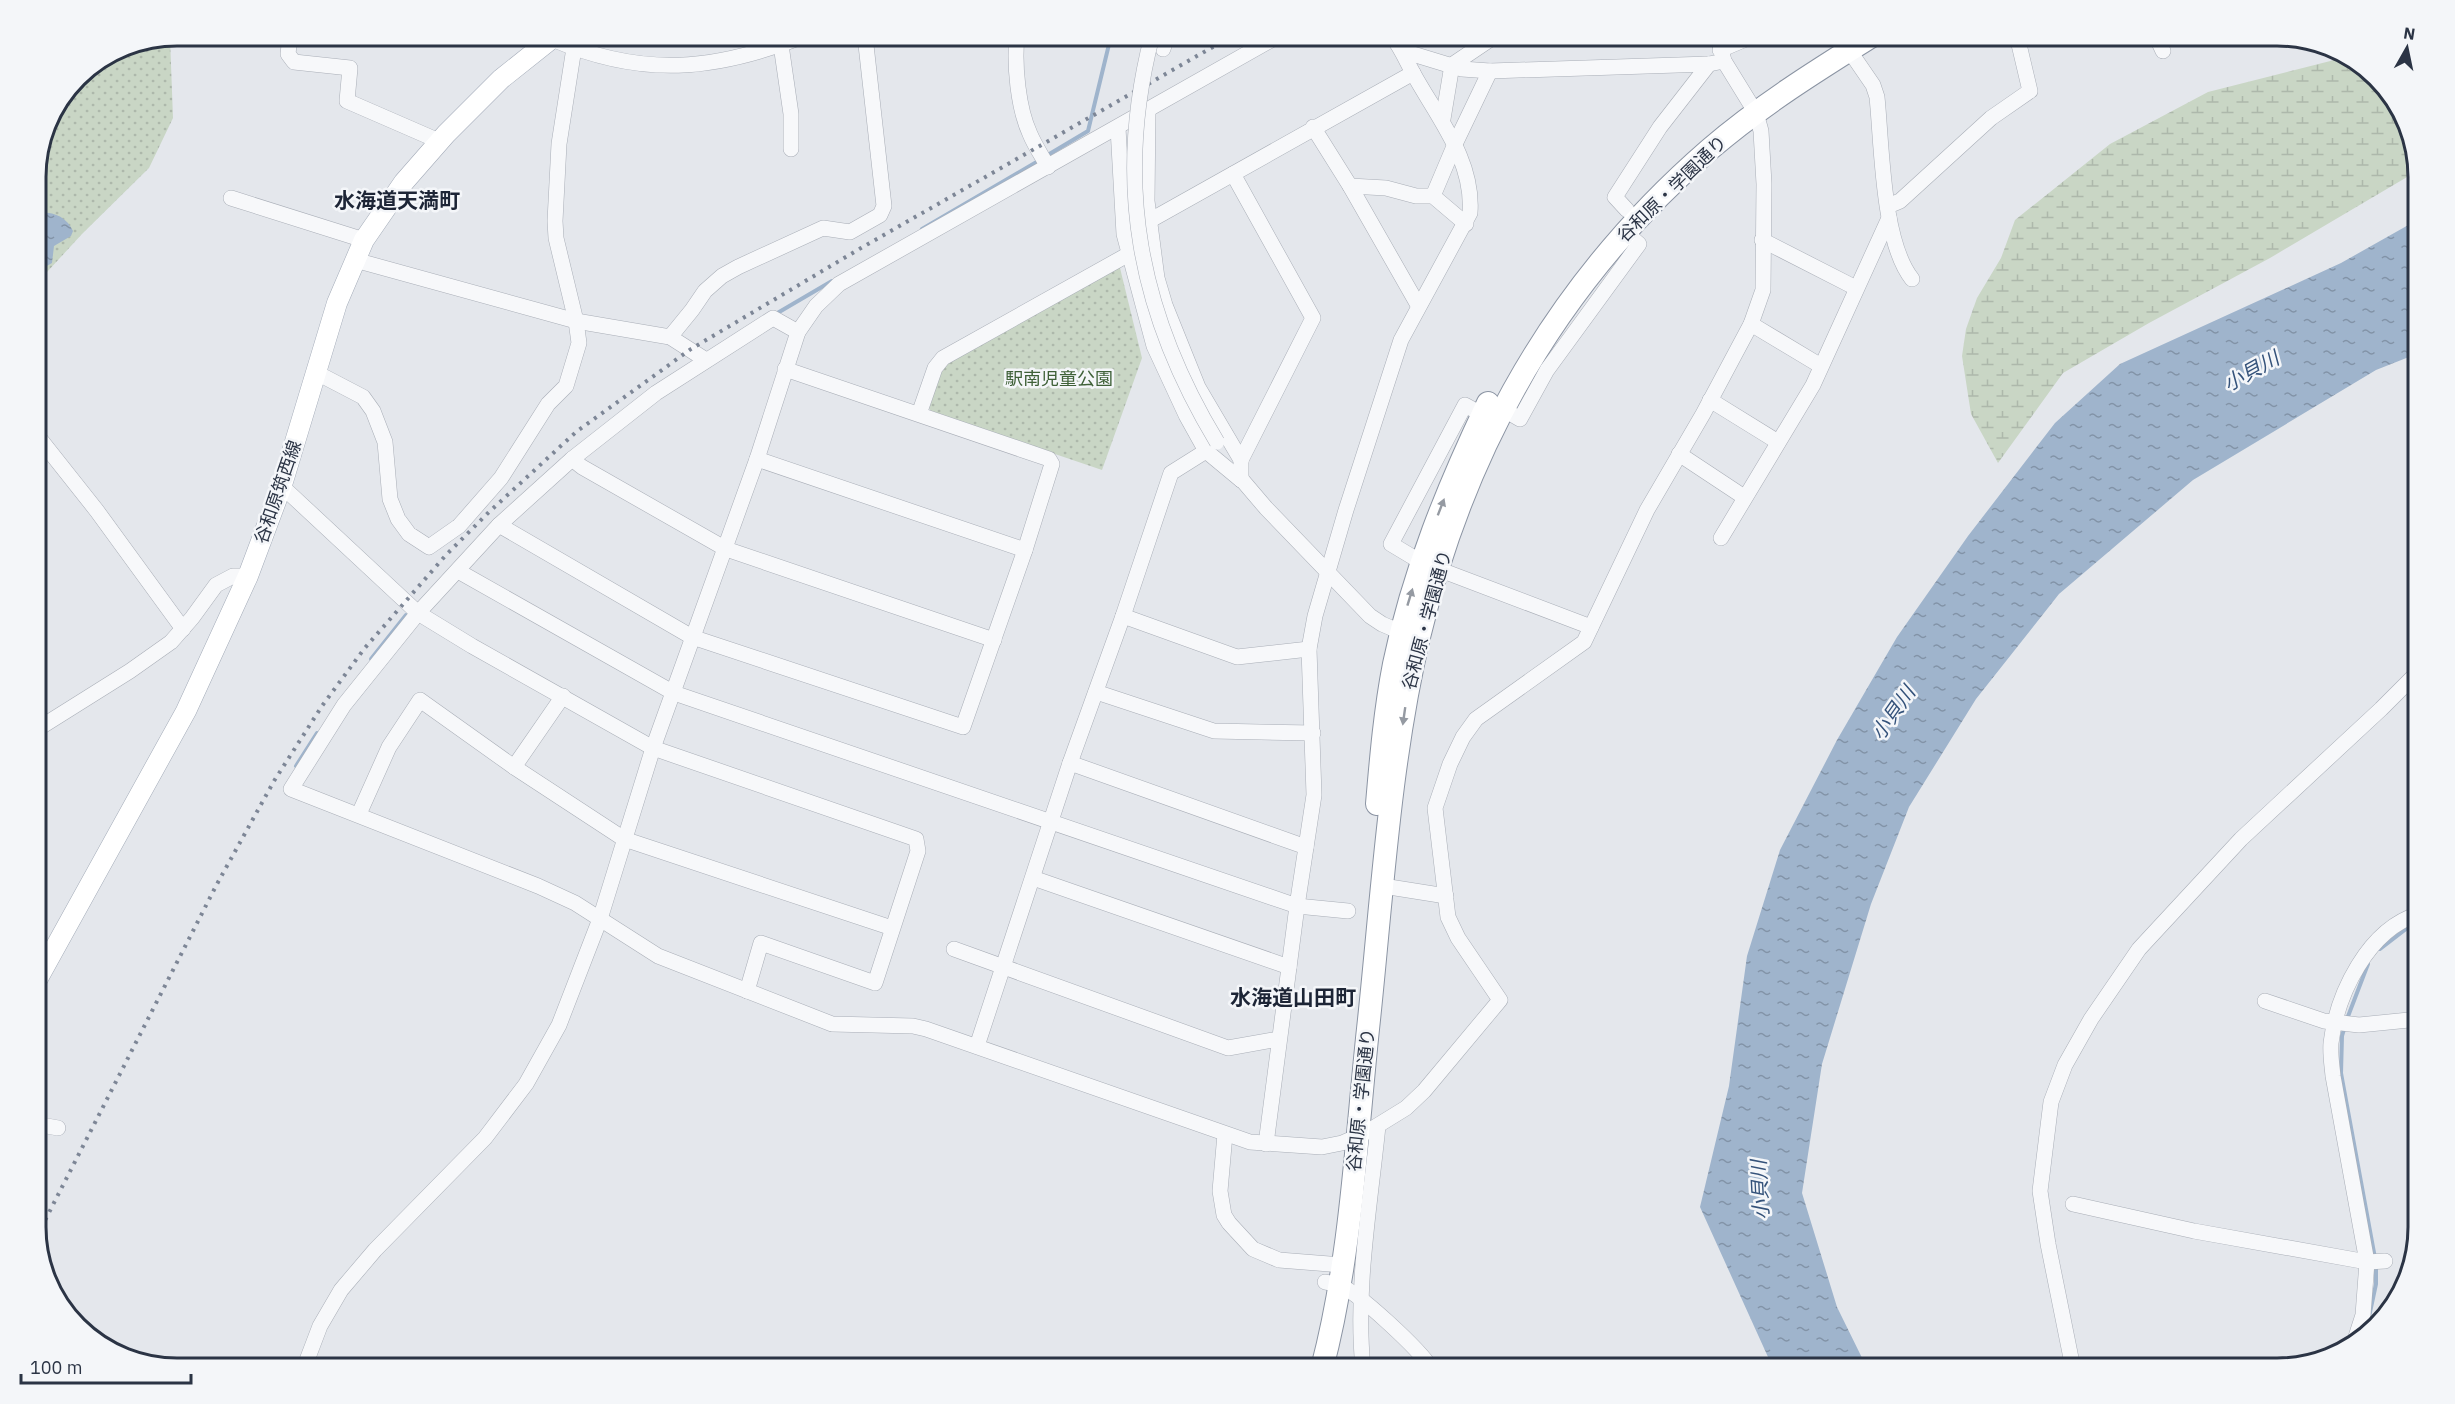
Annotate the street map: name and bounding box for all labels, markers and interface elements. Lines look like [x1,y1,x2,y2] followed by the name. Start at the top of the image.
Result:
[2377,18,2437,78] north arrow
[2402,22,2417,44] text: N
[1612,130,1731,247] street label: 谷和原・学園通り
[334,186,460,214] district label: 水海道天満町
[2218,343,2285,397] water label: 小貝川
[1005,367,1113,390] park label: 駅南児童公園
[249,437,306,547] street label: 谷和原筑西線
[1437,498,1446,516] one-way arrow
[1397,547,1456,692] street label: 谷和原・学園通り
[1406,588,1415,606] one-way arrow
[1864,679,1922,745] water label: 小貝川
[1399,707,1408,726] one-way arrow
[1230,983,1356,1011] district label: 水海道山田町
[1342,1027,1379,1173] street label: 谷和原・学園通り
[1744,1157,1775,1221] water label: 小貝川
[21,1347,190,1385] scale bar
[30,1356,82,1379] text: 100 m

